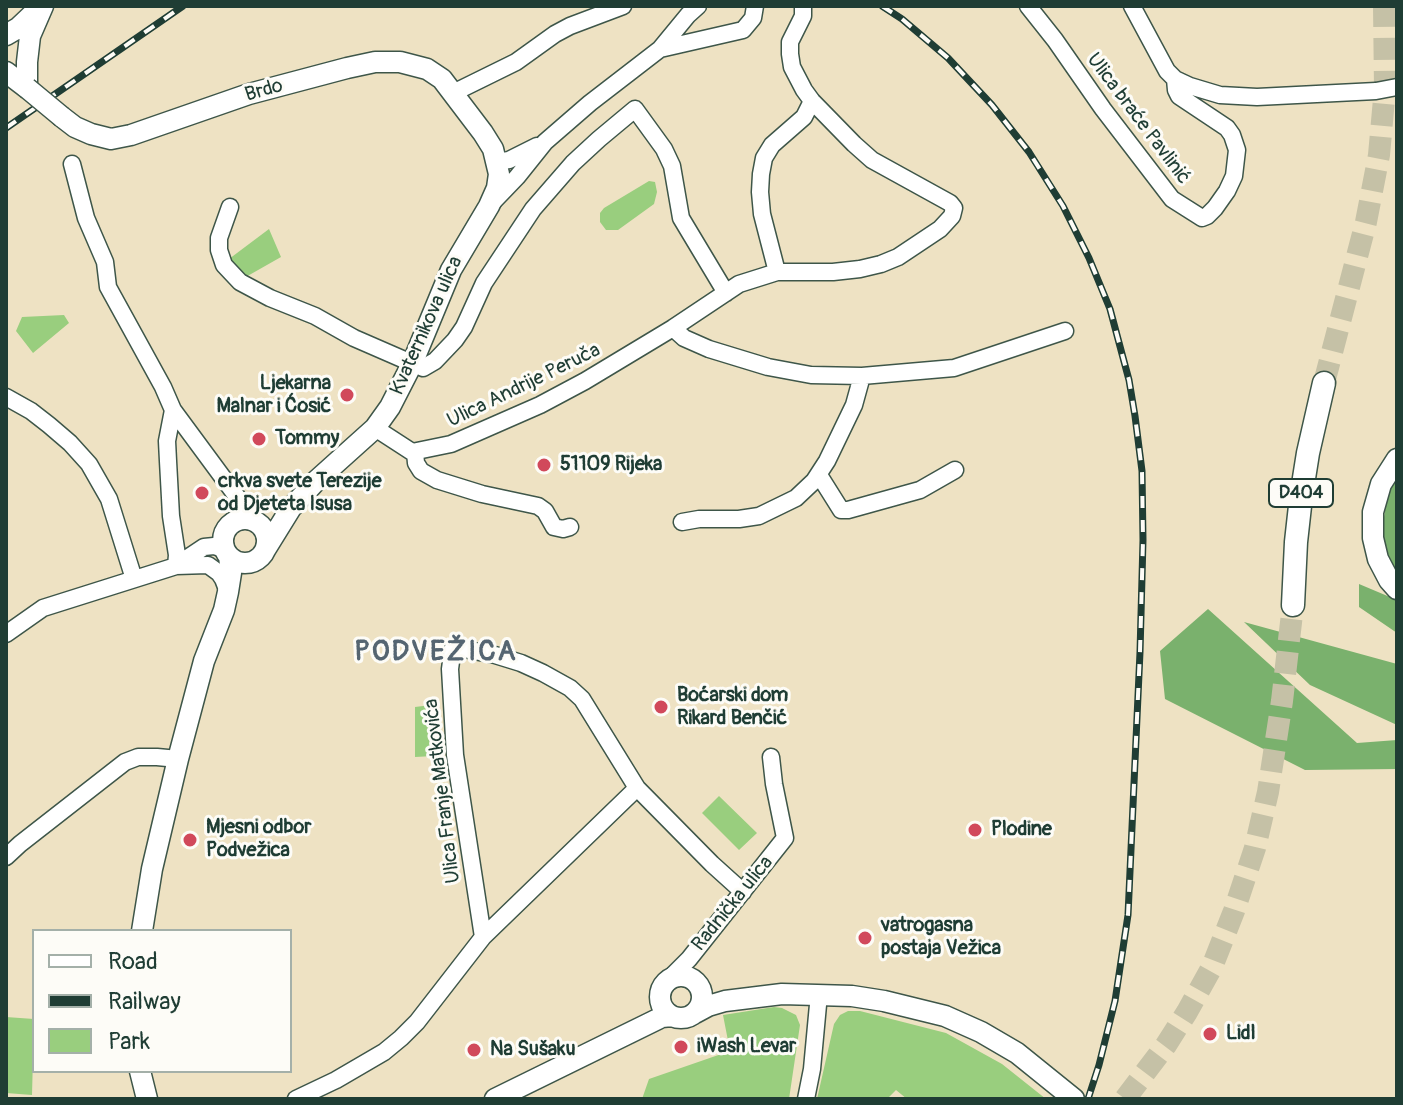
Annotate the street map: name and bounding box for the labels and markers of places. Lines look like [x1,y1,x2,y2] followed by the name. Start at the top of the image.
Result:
[216,372,331,419] place label: Ljekarna Malnar i Ćosić
[338,386,356,404] marker: Ljekarna Malnar i Ćosić
[275,427,339,451] place label: Tommy
[250,430,268,448] marker: Tommy
[560,453,662,477] place label: 51109 Rijeka
[535,456,553,474] marker: 51109 Rijeka
[218,470,382,517] place label: crkva svete Terezije od Djeteta Isusa
[193,484,211,502] marker: crkva svete Terezije od Djeteta Isusa
[677,684,788,731] place label: Boćarski dom Rikard Benčić
[652,698,670,716] marker: Boćarski dom Rikard Benčić
[206,816,311,863] place label: Mjesni odbor Podvežica
[991,818,1052,842] place label: Plodine
[966,821,984,839] marker: Plodine
[181,831,199,849] marker: Mjesni odbor Podvežica
[881,914,1001,961] place label: vatrogasna postaja Vežica
[856,929,874,947] marker: vatrogasna postaja Vežica
[1226,1022,1255,1046] place label: Lidl
[1201,1025,1219,1043] marker: Lidl
[697,1035,796,1059] place label: iWash Levar
[490,1038,576,1062] place label: Na Sušaku
[672,1038,690,1056] marker: iWash Levar
[465,1041,483,1059] marker: Na Sušaku

